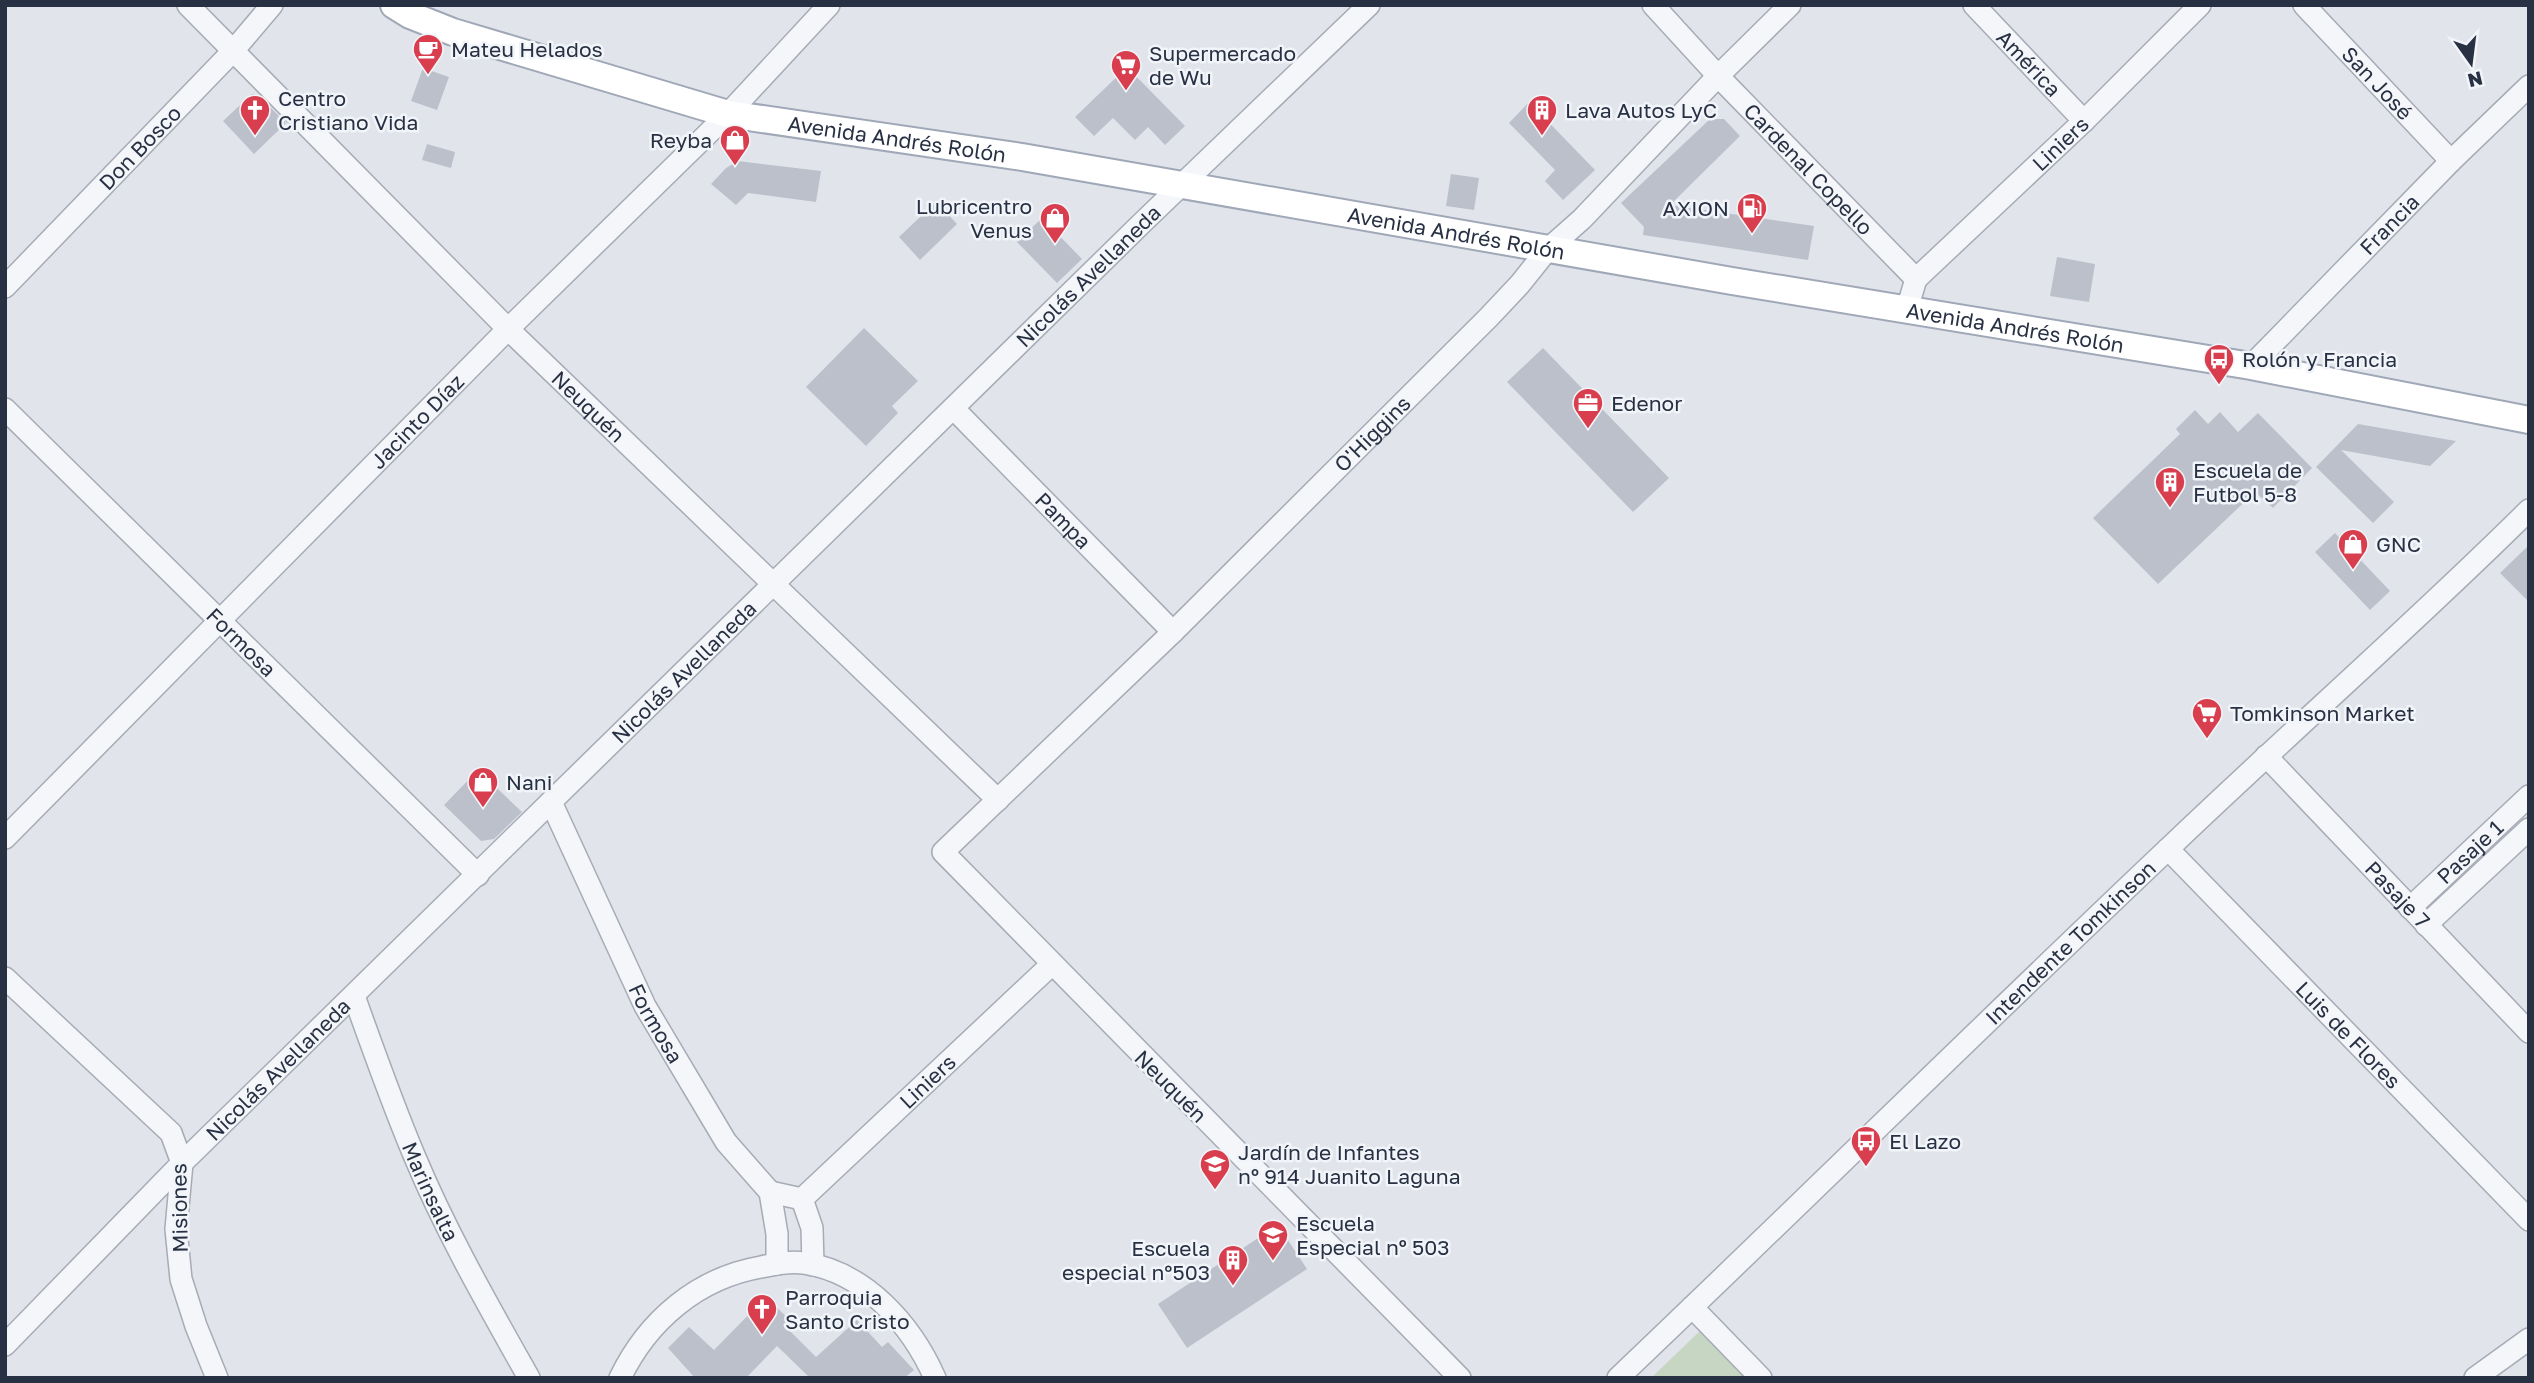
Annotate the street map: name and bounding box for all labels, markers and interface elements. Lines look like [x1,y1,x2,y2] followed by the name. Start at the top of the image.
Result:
[1991,24,2067,102] street label: América
[2436,28,2506,98] north arrow
[411,32,445,76] cafe icon: Mateu Helados
[451,36,603,62] place label: Mateu Helados
[1149,40,1296,90] place label: Supermercado de Wu
[2337,41,2418,125] street label: San José
[1109,48,1143,92] supermarket icon: Supermercado de Wu
[2465,67,2485,93] text: N
[278,85,418,135] place label: Centro Cristiano Vida
[238,93,272,137] church icon: Centro Cristiano Vida
[1525,93,1559,137] building icon: Lava Autos LyC
[1565,97,1717,123] place label: Lava Autos LyC
[1739,98,1879,240] street label: Cardenal Copello
[93,100,186,195] street label: Don Bosco
[786,110,1008,168] street label: Avenida Andrés Rolón
[2027,111,2094,176] street label: Liniers
[718,123,752,167] shop icon: Reyba
[650,127,712,153] place label: Reyba
[2354,189,2424,260] street label: Francia
[1735,191,1769,235] fuel station icon: AXION
[916,193,1032,243] place label: Lubricentro Venus
[1663,195,1729,221] place label: AXION
[1010,199,1166,352] street label: Nicolás Avellaneda
[1038,201,1072,245] shop icon: Lubricentro Venus
[1346,201,1567,265] street label: Avenida Andrés Rolón
[1905,297,2126,358] street label: Avenida Andrés Rolón
[2202,342,2236,386] bus stop icon: Rolón y Francia
[2242,346,2397,372] place label: Rolón y Francia
[546,365,631,447] street label: Neuquén
[365,368,469,474] street label: Jacinto Díaz
[1571,386,1605,430] office icon: Edenor
[1328,390,1416,477] street label: O'Higgins
[1611,390,1682,416] place label: Edenor
[2193,457,2302,507] place label: Escuela de Futbol 5-8
[2153,465,2187,509] building icon: Escuela de Futbol 5-8
[1030,487,1097,554] street label: Pampa
[2336,527,2370,571] shop icon: GNC
[2376,531,2421,557] place label: GNC
[606,595,761,748] street label: Nicolás Avellaneda
[201,602,282,682] street label: Formosa
[2190,696,2224,740] supermarket icon: Tomkinson Market
[2230,700,2415,726] place label: Tomkinson Market
[466,765,500,809] shop icon: Nani
[506,769,552,795] place label: Nani
[2431,814,2508,889] street label: Pasaje 1
[1980,855,2161,1030] street label: Intendente Tomkinson
[2360,855,2436,933] street label: Pasaje 7
[2291,976,2407,1094] street label: Luis de Flores
[623,979,689,1068] street label: Formosa
[200,993,356,1146] street label: Nicolás Avellaneda
[1129,1044,1213,1128] street label: Neuquén
[894,1049,961,1114] street label: Liniers
[1849,1124,1883,1168] bus stop icon: El Lazo
[1889,1128,1961,1154] place label: El Lazo
[397,1138,465,1245] street label: Marinsalta
[1238,1139,1461,1189] place label: Jardín de Infantes nº 914 Juanito Laguna
[1198,1147,1232,1191] school or university icon: Jardín de Infantes nº 914 Juanito Laguna
[165,1163,193,1253] street label: Misiones
[1296,1210,1450,1260] place label: Escuela Especial nº 503
[1256,1218,1290,1262] school or university icon: Escuela Especial nº 503
[1062,1235,1210,1285] place label: Escuela especial n°503
[1216,1243,1250,1287] building icon: Escuela especial n°503
[785,1284,910,1334] place label: Parroquia Santo Cristo
[745,1292,779,1336] church icon: Parroquia Santo Cristo

